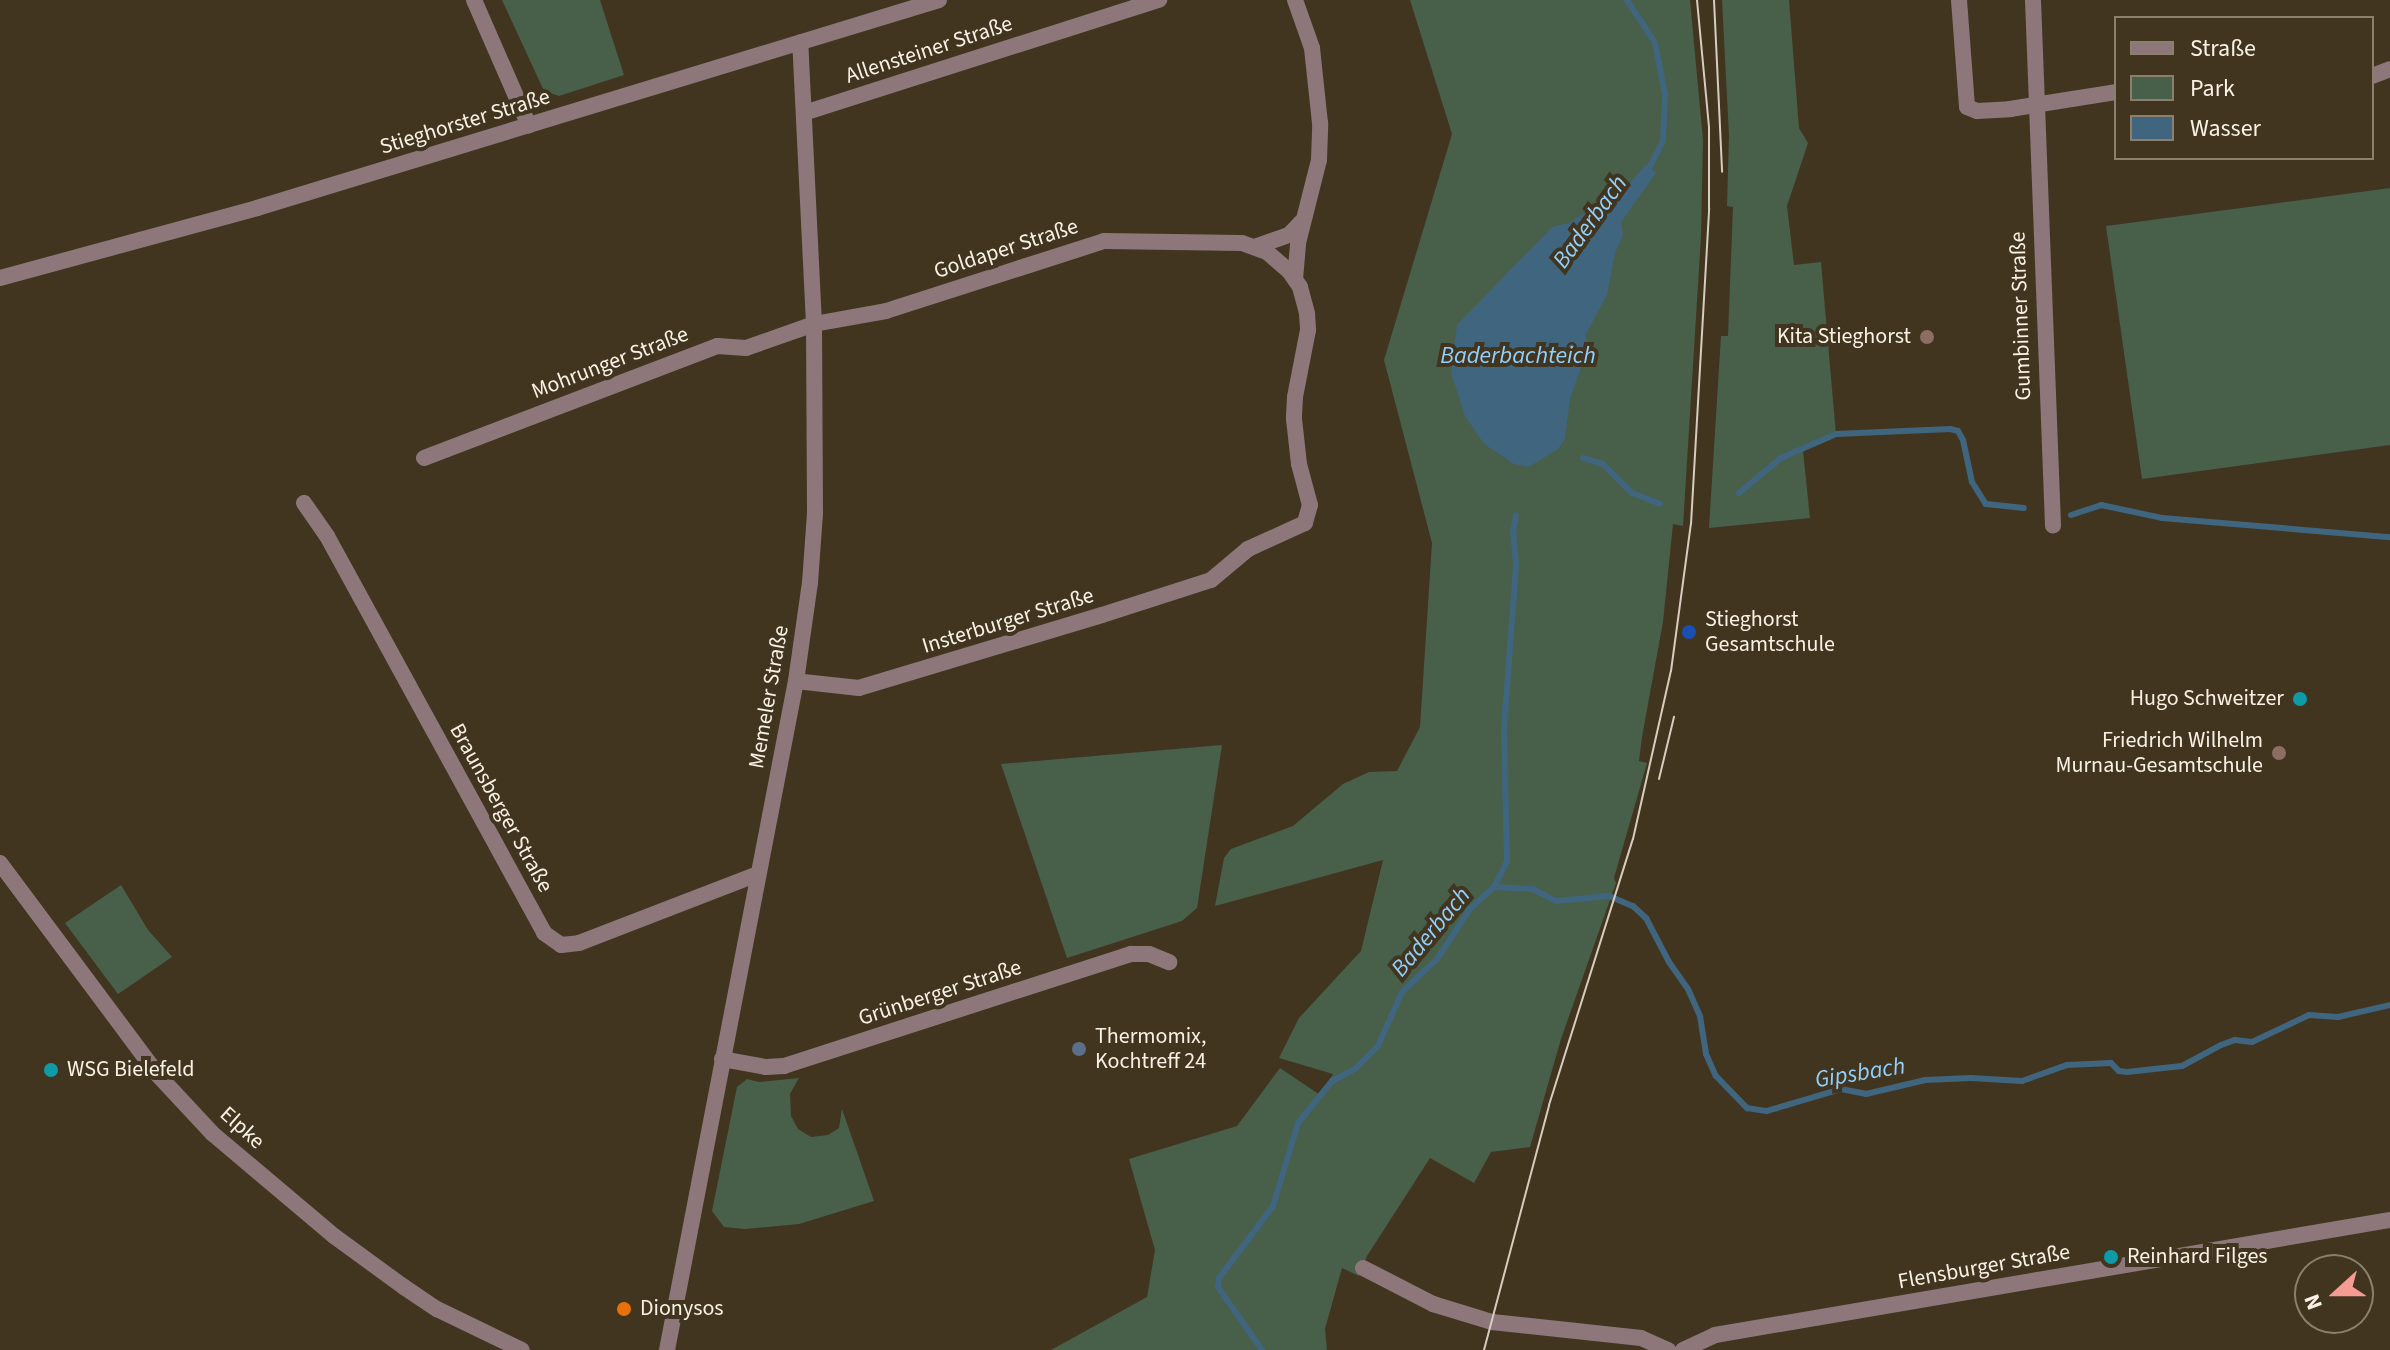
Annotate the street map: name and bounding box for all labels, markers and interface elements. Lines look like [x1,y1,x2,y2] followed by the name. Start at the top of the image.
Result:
[842,11,1016,89] street label: Allensteiner Straße
[2114,16,2374,160] legend
[2190,31,2256,66] text: Straße
[2190,71,2235,106] text: Park
[377,84,553,160] street label: Stieghorster Straße
[2190,111,2261,146] text: Wasser
[1547,170,1633,274] water label: Baderbach
[931,213,1081,285] street label: Goldaper Straße
[2005,231,2037,401] street label: Gumbinner Straße
[528,321,692,405] street label: Mohrunger Straße
[1777,324,1911,350] place label: Kita Stieghorst
[1918,328,1936,346] marker: Kita Stieghorst
[1440,342,1596,370] water label: Baderbachteich
[919,582,1097,660] street label: Insterburger Straße
[1705,606,1835,658] place label: Stieghorst Gesamtschule
[743,623,795,771] street label: Memeler Straße
[1680,623,1698,641] marker: Stieghorst Gesamtschule
[2130,686,2284,712] place label: Hugo Schweitzer
[2291,690,2309,708] marker: Hugo Schweitzer
[444,719,558,897] street label: Braunsberger Straße
[2056,727,2263,778] place label: Friedrich Wilhelm Murnau-Gesamtschule
[2270,744,2288,762] marker: Friedrich Wilhelm Murnau-Gesamtschule
[1385,881,1477,983] water label: Baderbach
[855,954,1025,1032] street label: Grünberger Straße
[1095,1023,1207,1074] place label: Thermomix, Kochtreff 24
[1070,1040,1088,1058] marker: Thermomix, Kochtreff 24
[1813,1052,1907,1094] water label: Gipsbach
[67,1057,195,1083] place label: WSG Bielefeld
[42,1061,60,1079] marker: WSG Bielefeld
[214,1101,270,1155] street label: Elpke
[1896,1239,2072,1295] street label: Flensburger Straße
[2127,1244,2268,1270] place label: Reinhard Filges
[2102,1248,2120,1266] marker: Reinhard Filges
[2294,1254,2374,1334] north arrow
[2296,1289,2331,1314] text: N
[640,1296,723,1322] place label: Dionysos
[615,1300,633,1318] marker: Dionysos

